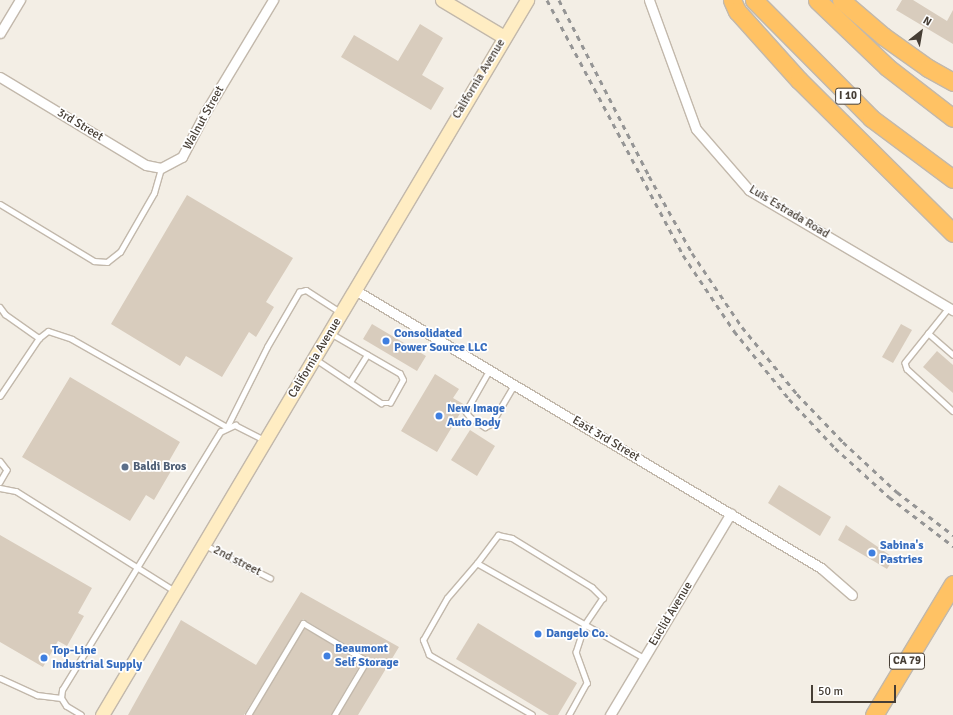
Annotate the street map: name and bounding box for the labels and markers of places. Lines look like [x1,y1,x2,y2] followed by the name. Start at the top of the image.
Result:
[394,327,487,355] place label: Consolidated Power Source LLC
[381,336,391,346] marker: Consolidated Power Source LLC
[447,402,505,430] place label: New Image Auto Body
[434,411,444,421] marker: New Image Auto Body
[133,460,186,474] place label: Baldi Bros
[120,462,130,472] marker: Baldi Bros
[880,539,924,567] place label: Sabina's Pastries
[867,548,877,558] marker: Sabina's Pastries
[546,627,608,641] place label: Dangelo Co.
[533,629,543,639] marker: Dangelo Co.
[335,642,399,670] place label: Beaumont Self Storage
[52,644,142,672] place label: Top-Line Industrial Supply
[322,651,332,661] marker: Beaumont Self Storage
[39,653,49,663] marker: Top-Line Industrial Supply

